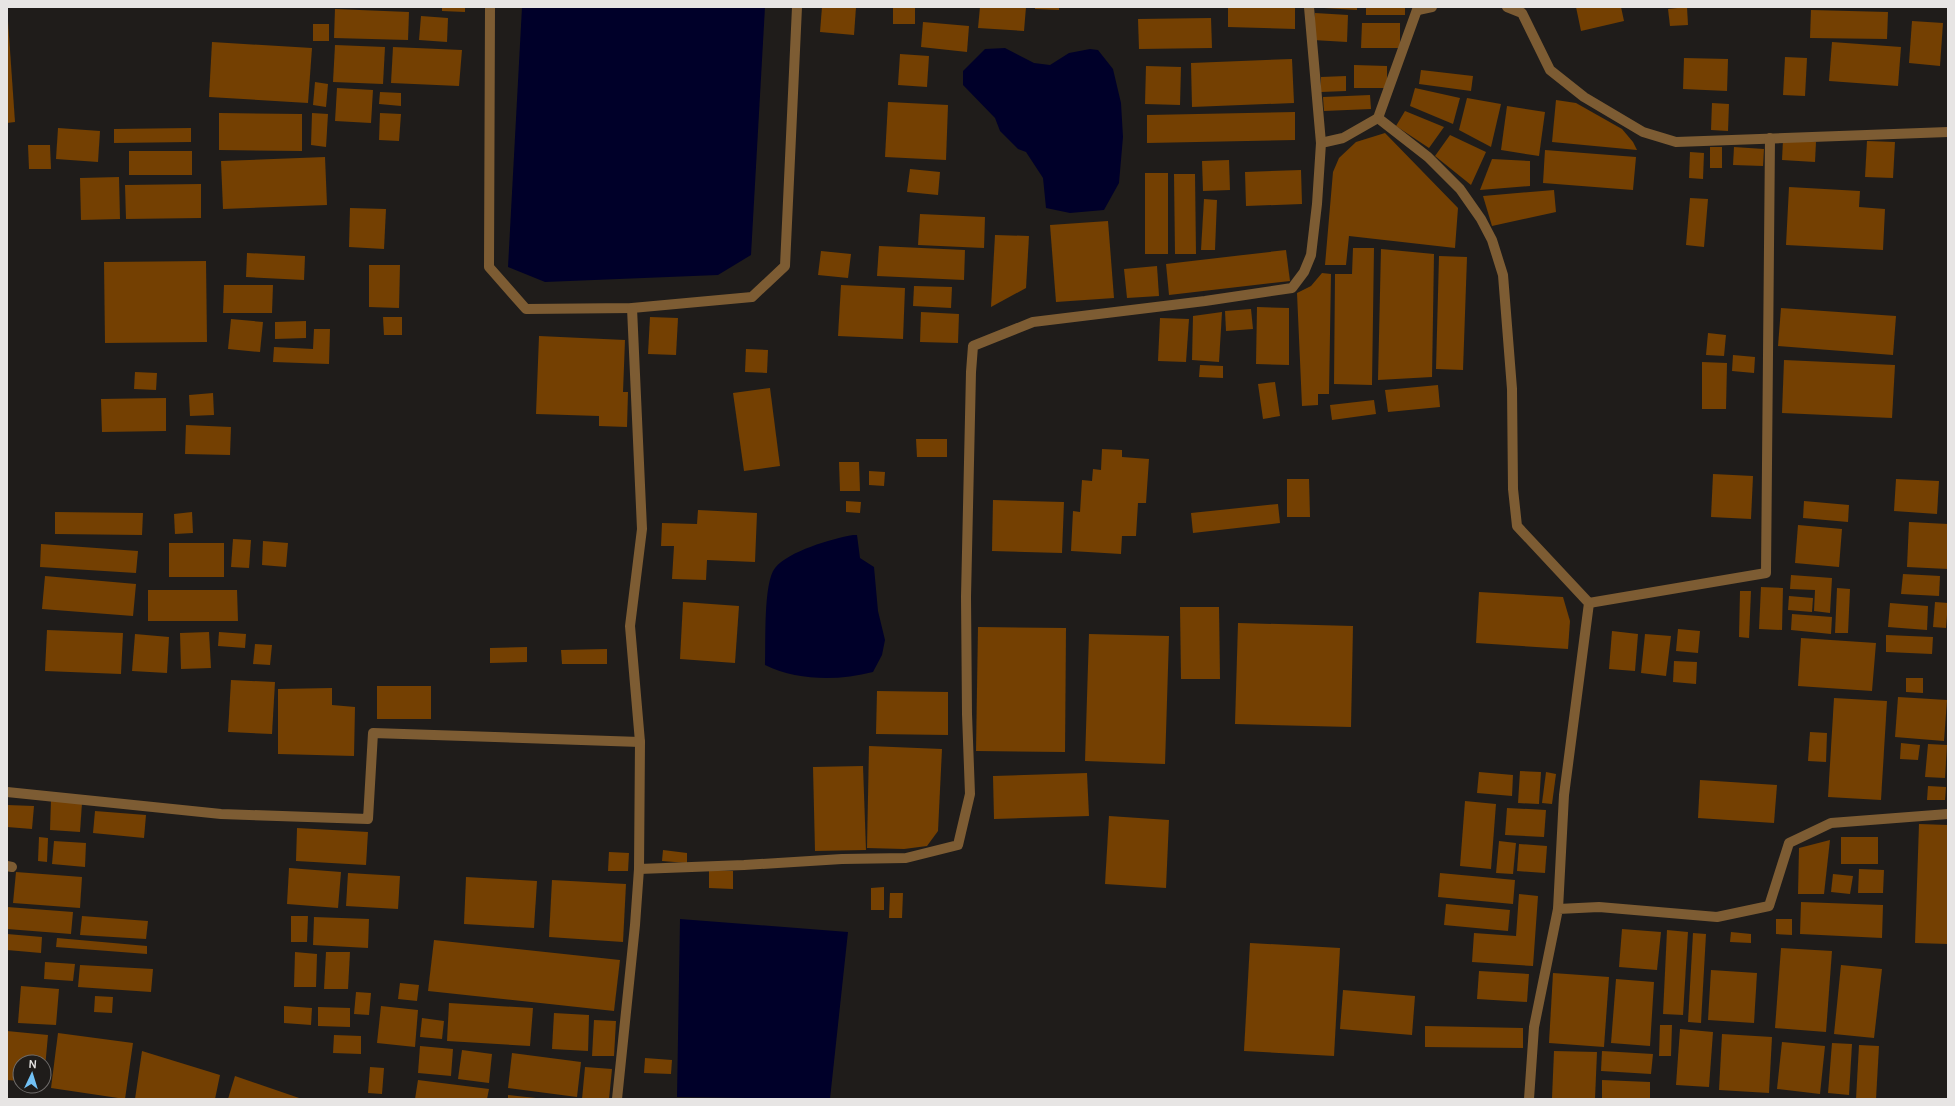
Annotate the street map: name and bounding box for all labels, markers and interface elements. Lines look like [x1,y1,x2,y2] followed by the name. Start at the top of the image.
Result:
[12,1054,52,1094] north arrow
[28,1056,37,1071] text: N

